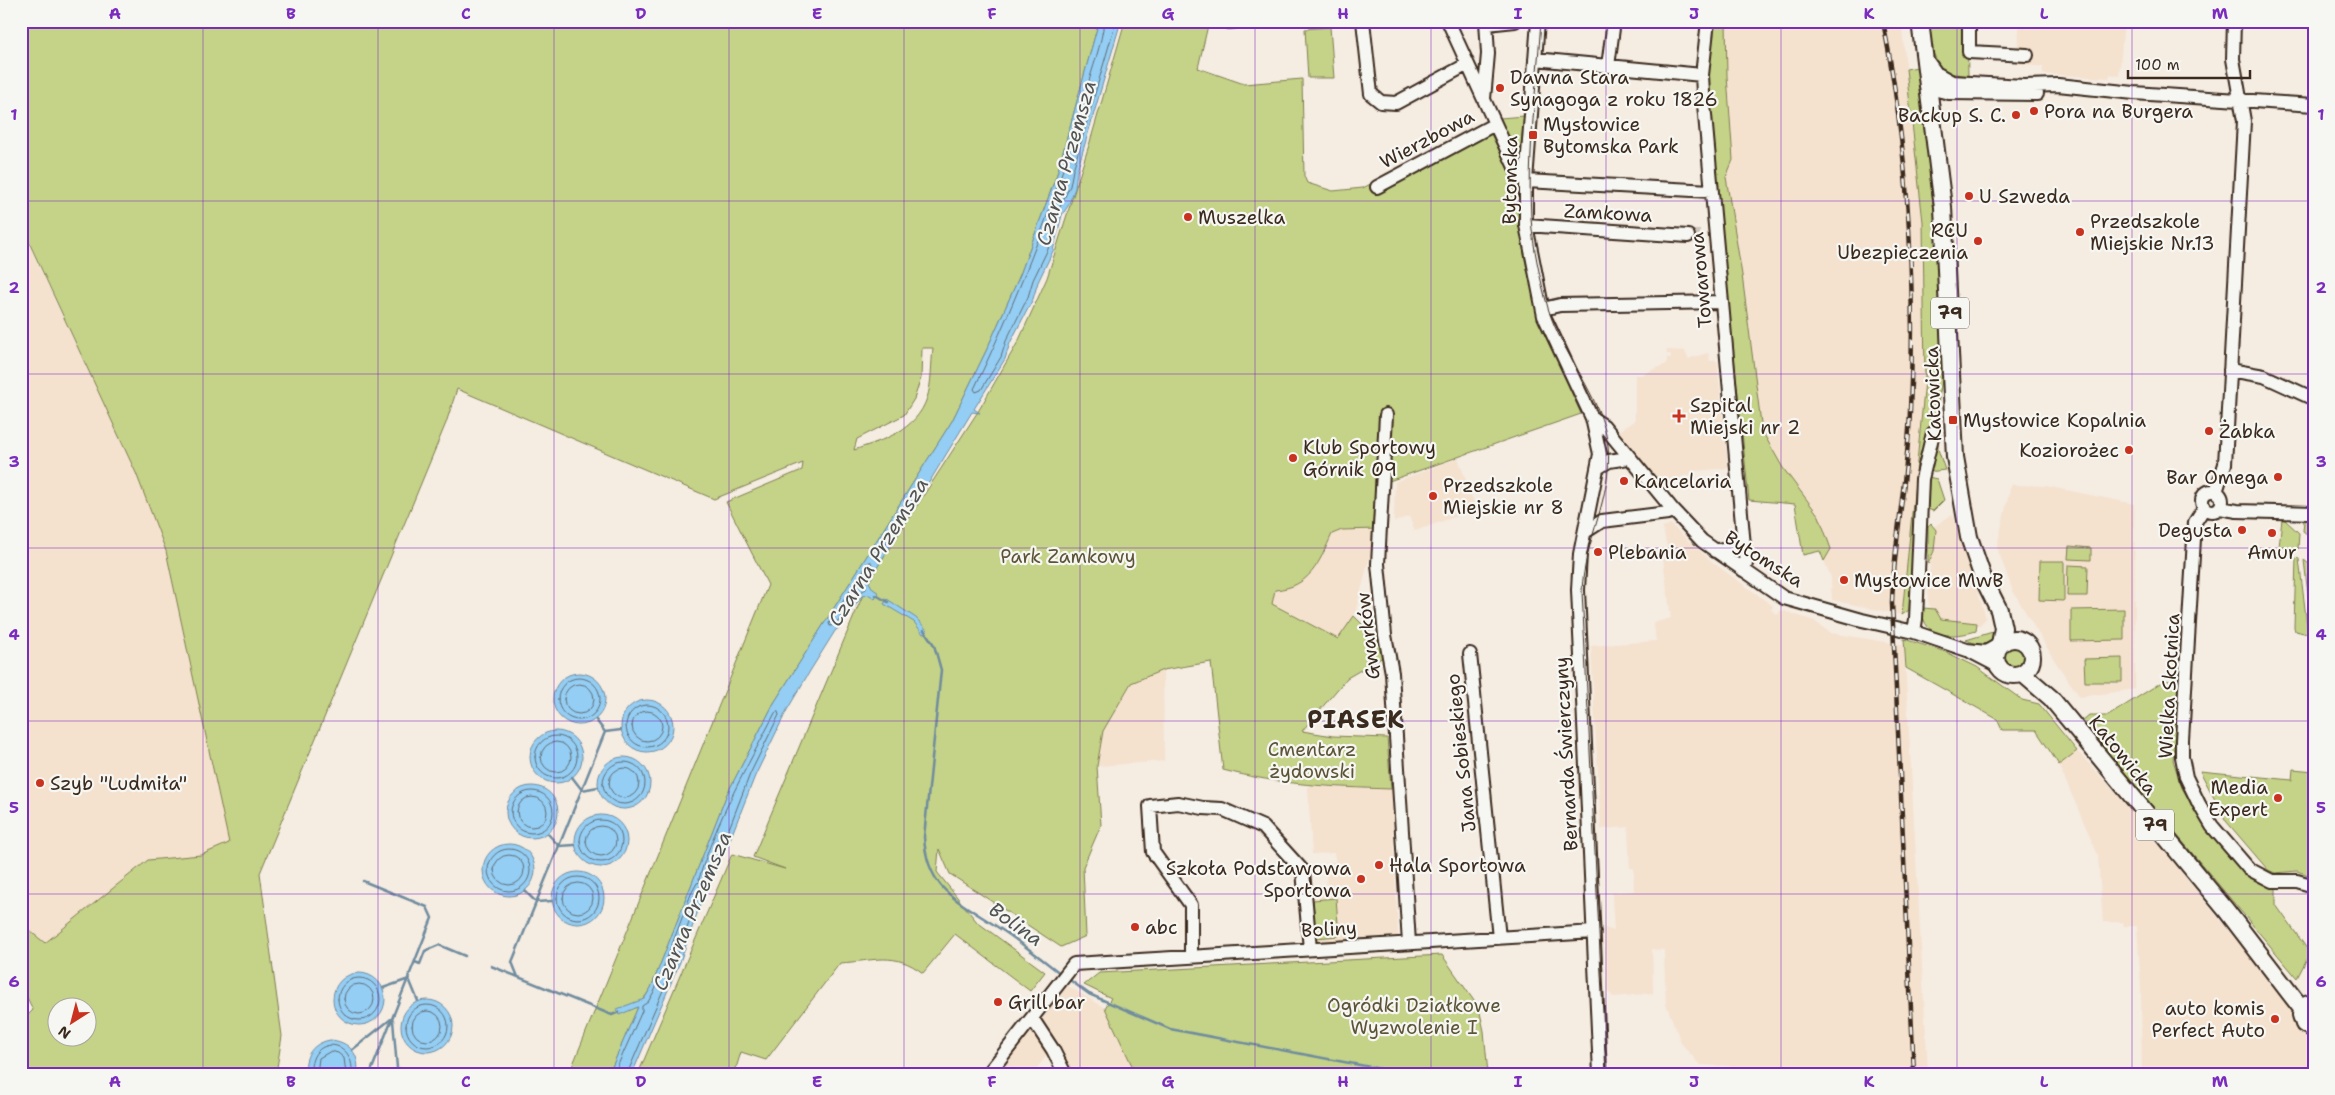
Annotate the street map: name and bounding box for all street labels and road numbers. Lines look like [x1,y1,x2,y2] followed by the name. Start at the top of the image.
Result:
[1375,104,1479,174] street label: Wierzbowa
[1497,135,1523,225] street label: Bytomska
[1563,198,1653,228] street label: Zamkowa
[1684,231,1718,329] street label: Towarowa
[1931,298,1969,328] road number: 79
[1919,346,1947,442] street label: Katowicka
[1720,525,1808,593] street label: Bytomska
[1350,591,1386,681] street label: Gwarków
[2153,612,2185,759] street label: Wielka Skotnica
[1547,656,1584,852] street label: Bernarda Świerczyny
[1440,672,1482,834] street label: Jana Sobieskiego
[2083,710,2163,800] street label: Katowicka
[2136,810,2174,840] road number: 79
[1301,915,1357,943] street label: Boliny

